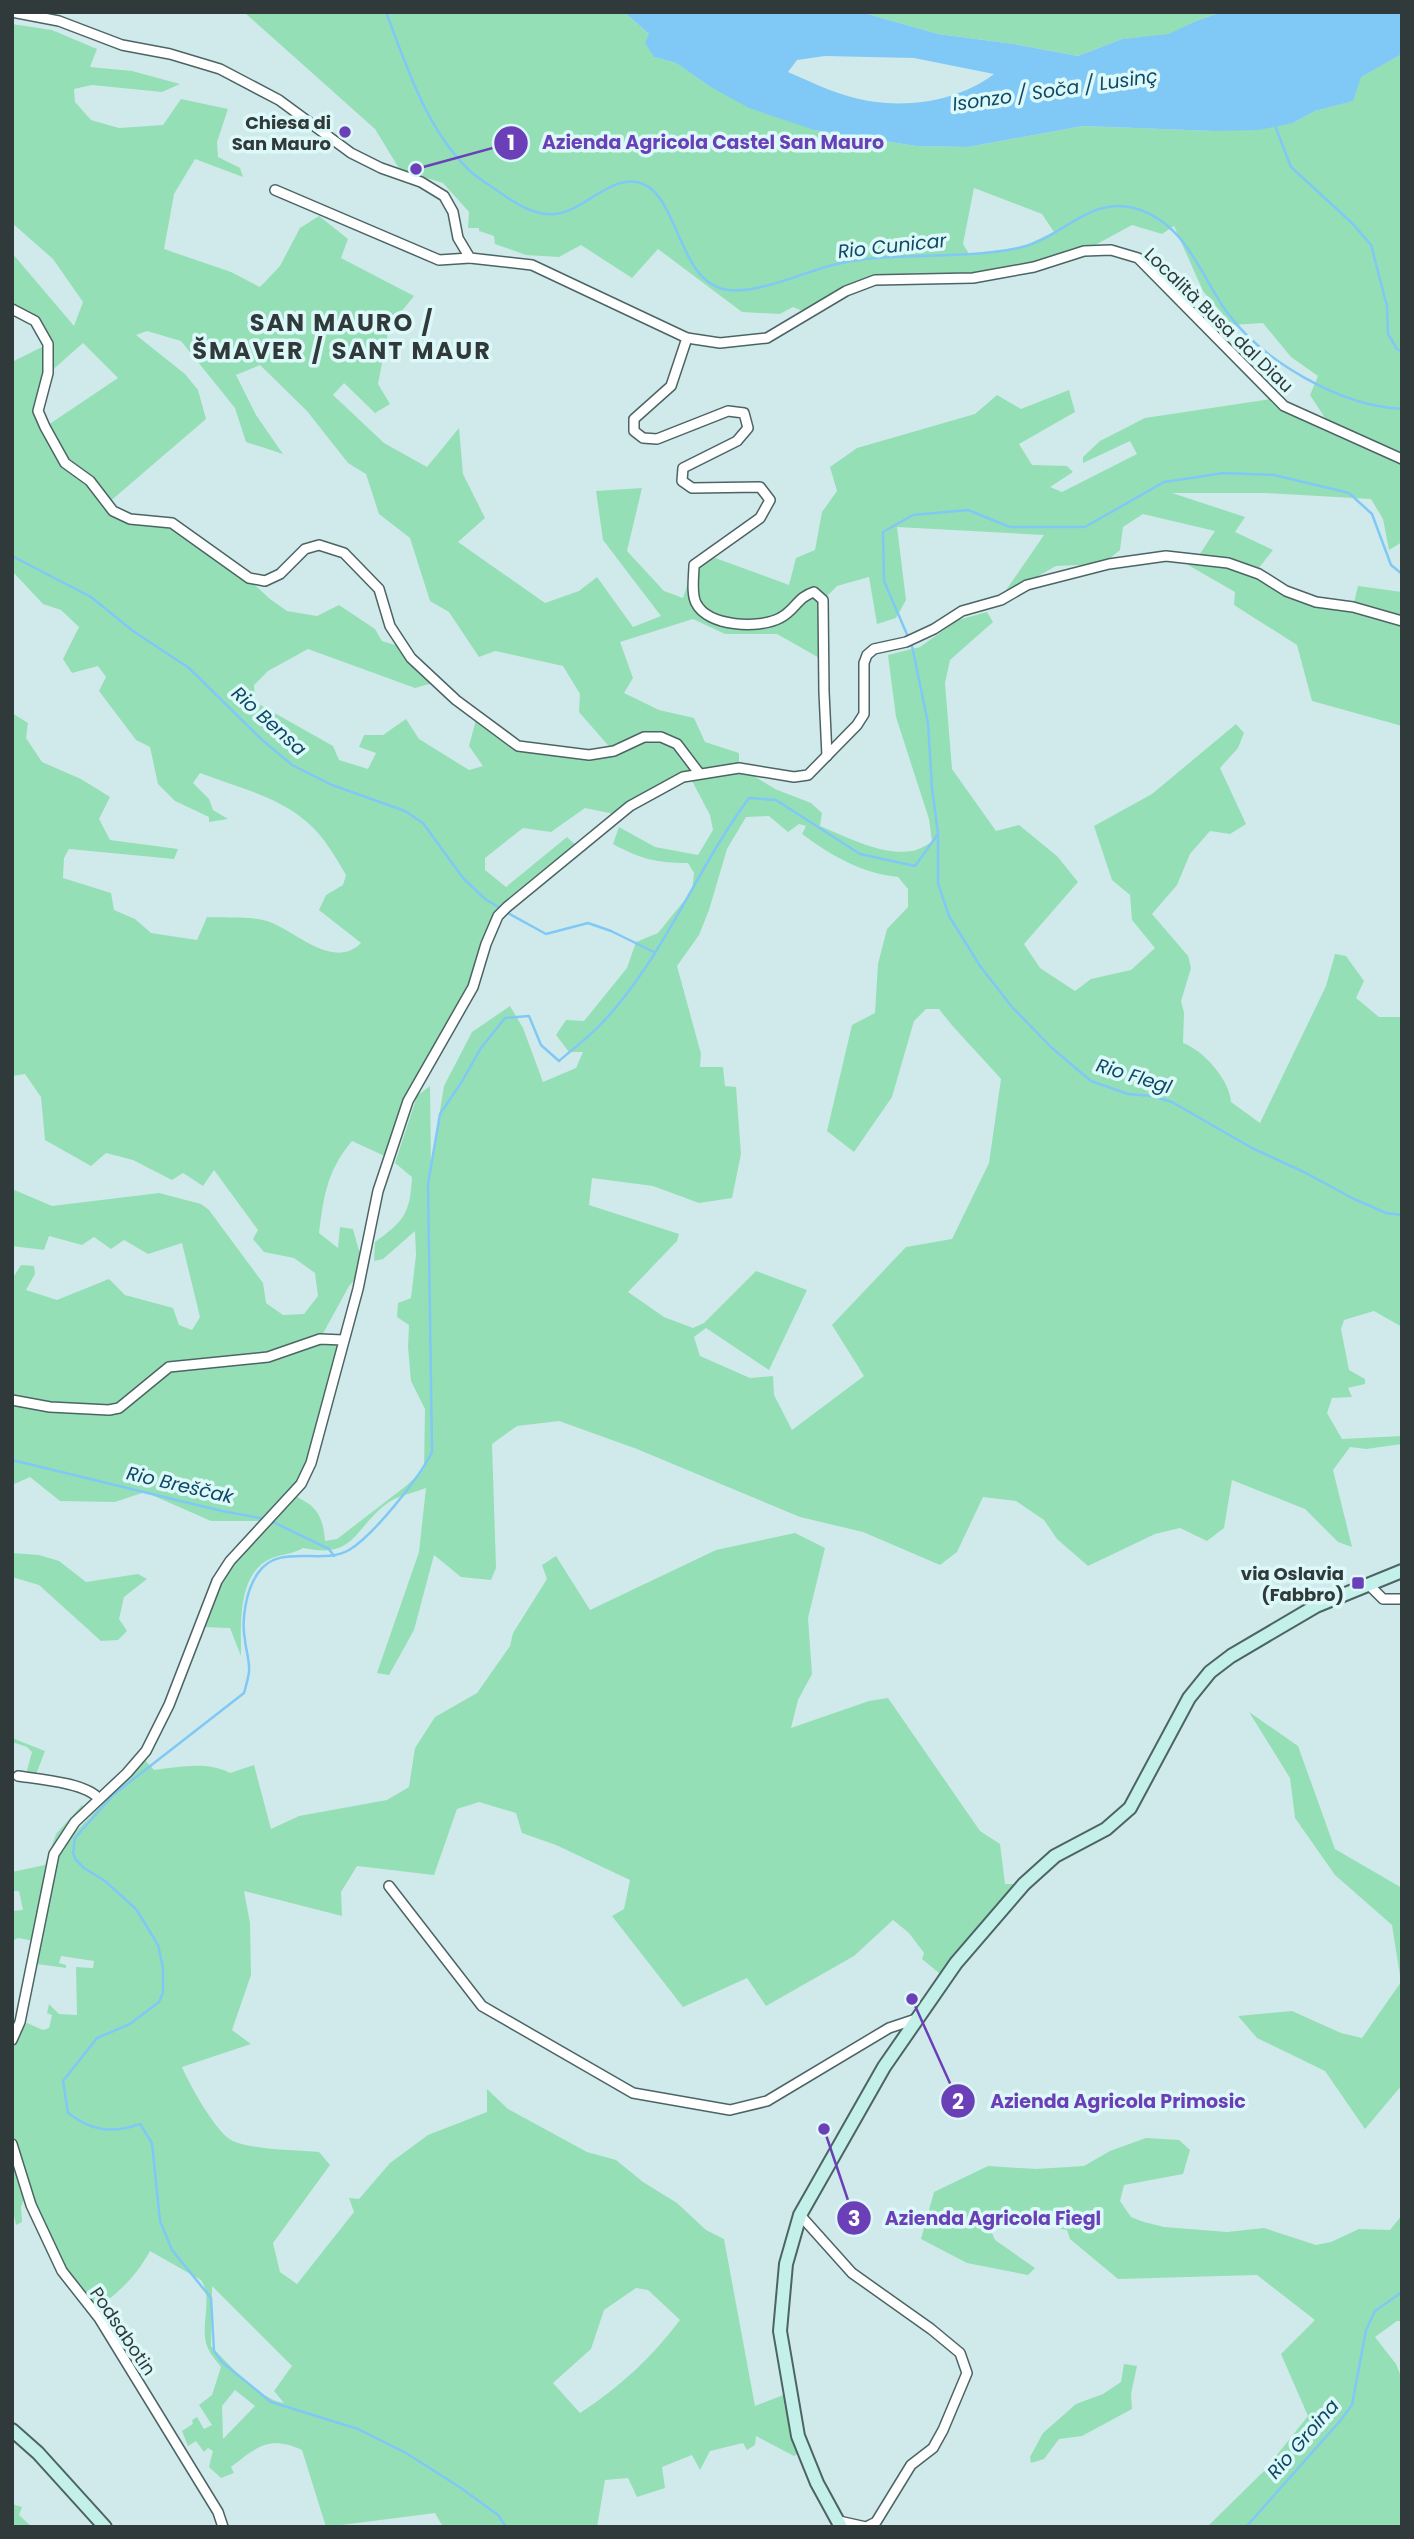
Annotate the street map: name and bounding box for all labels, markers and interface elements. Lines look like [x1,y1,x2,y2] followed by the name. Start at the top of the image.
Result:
[951,62,1159,118] water label: Isonzo / Soča / Lusinç
[232,110,331,156] place label: Chiesa di San Mauro
[493,123,898,163] callout: Azienda Agricola Castel San Mauro
[337,124,353,140] marker: Chiesa di San Mauro
[507,128,515,157] text: 1
[542,129,884,156] text: Azienda Agricola Castel San Mauro
[836,227,949,265] water label: Rio Cunicar
[1139,242,1299,398] street label: Località Busa dal Diau
[192,306,492,367] district label: SAN MAURO / ŠMAVER / SANT MAUR
[226,680,312,762] water label: Rio Bensa
[1093,1052,1175,1100] water label: Rio Flegl
[124,1460,237,1511] water label: Rio Breščak
[1241,1561,1344,1607] place label: via Oslavia (Fabbro)
[1350,1575,1366,1591] marker: via Oslavia (Fabbro)
[941,2081,1259,2121] callout: Azienda Agricola Primosic
[952,2087,964,2116] text: 2
[990,2088,1246,2115] text: Azienda Agricola Primosic
[836,2198,1116,2238] callout: Azienda Agricola Fiegl
[848,2204,860,2233] text: 3
[885,2205,1101,2232] text: Azienda Agricola Fiegl
[84,2282,162,2380] street label: Podsabotin
[1261,2393,1345,2485] water label: Rio Groina

